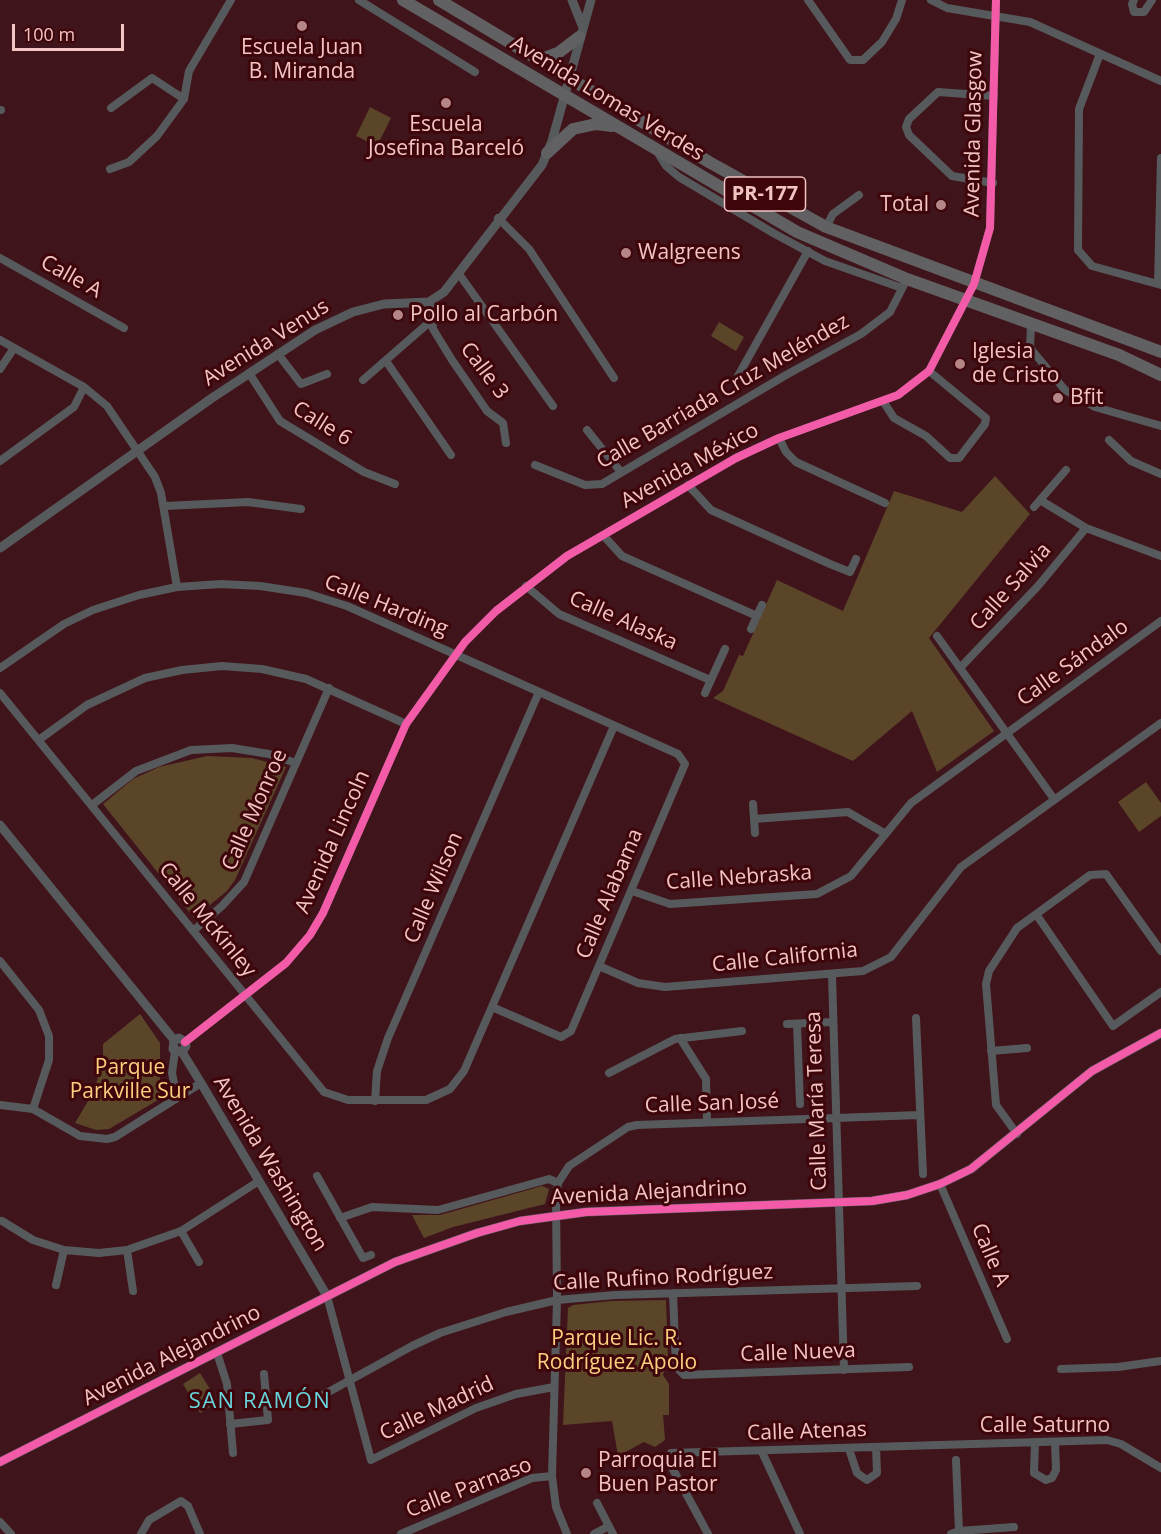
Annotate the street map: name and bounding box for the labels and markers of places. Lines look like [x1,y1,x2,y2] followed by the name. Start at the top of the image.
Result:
[295,19,309,33] marker: Escuela Juan B. Miranda
[241,35,363,85] place label: Escuela Juan B. Miranda
[439,96,453,110] marker: Escuela Josefina Barceló
[368,112,524,162] place label: Escuela Josefina Barceló
[880,192,929,218] place label: Total
[934,198,948,212] marker: Total
[638,240,741,266] place label: Walgreens
[619,246,633,260] marker: Walgreens
[410,302,558,328] place label: Pollo al Carbón
[391,308,405,322] marker: Pollo al Carbón
[972,339,1059,389] place label: Iglesia de Cristo
[953,357,967,371] marker: Iglesia de Cristo
[1070,385,1103,411] place label: Bfit
[1051,391,1065,405] marker: Bfit
[598,1448,718,1498] place label: Parroquia El Buen Pastor
[579,1466,593,1480] marker: Parroquia El Buen Pastor

